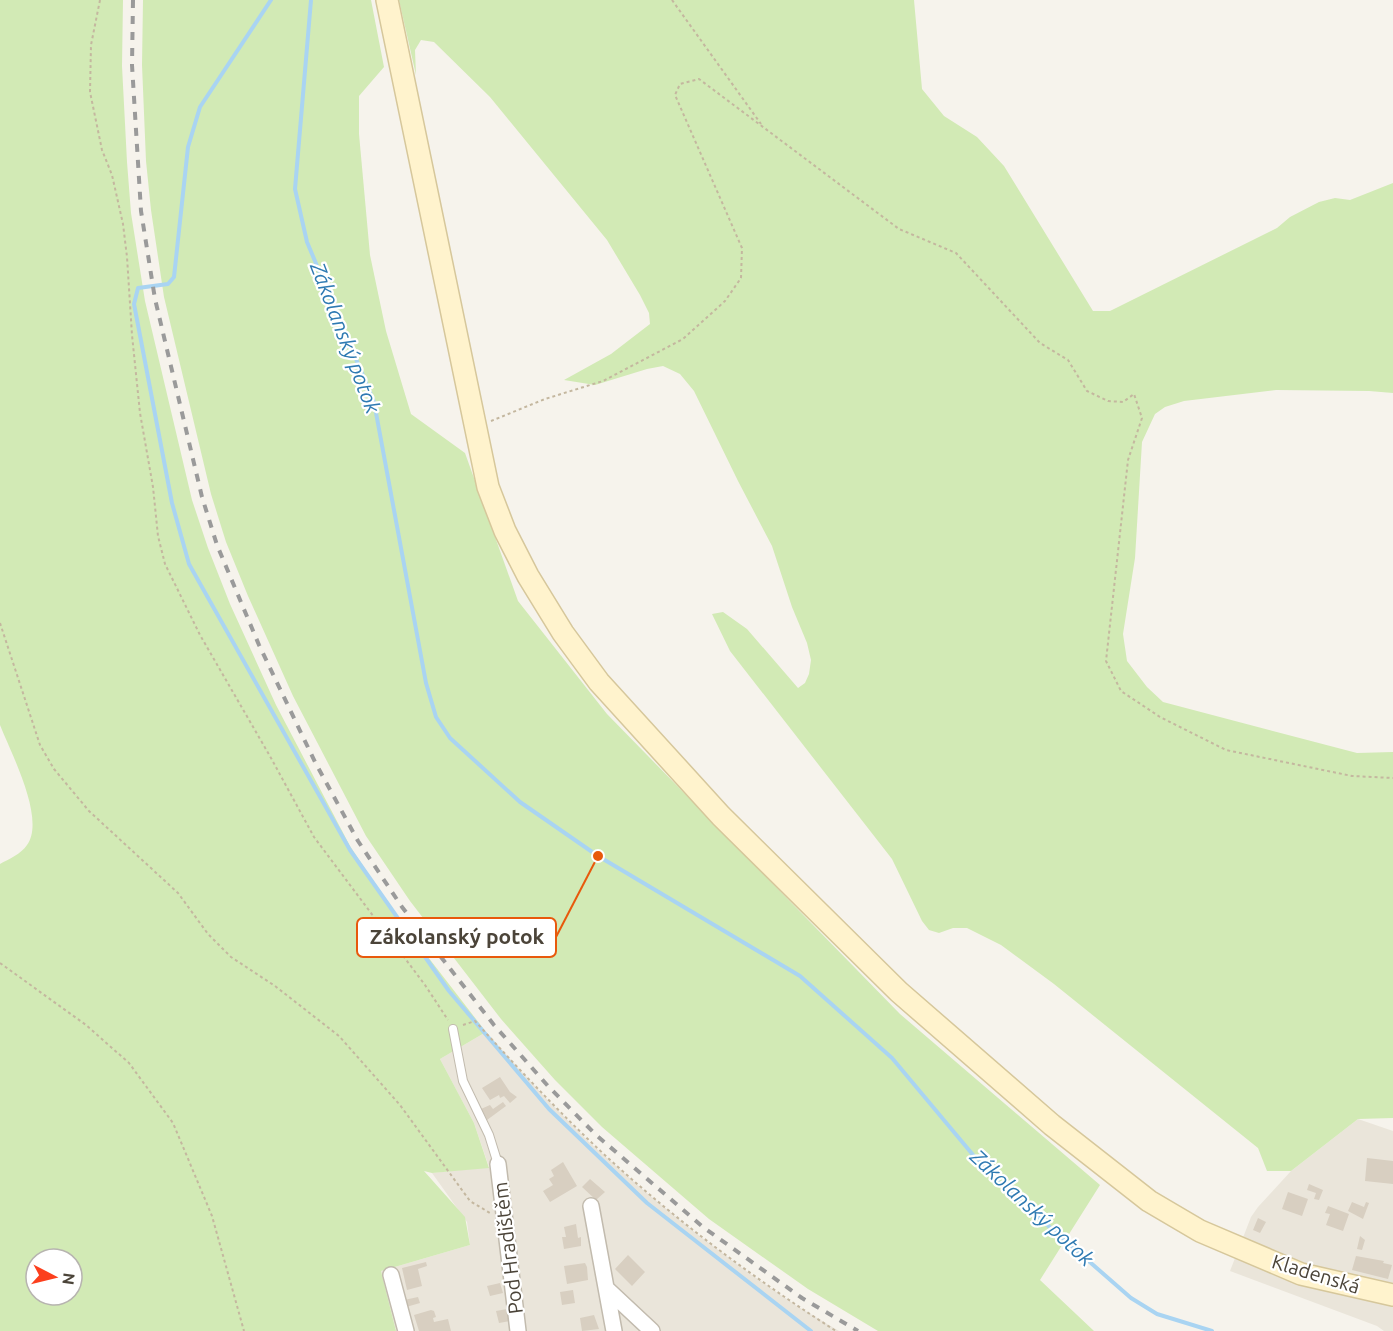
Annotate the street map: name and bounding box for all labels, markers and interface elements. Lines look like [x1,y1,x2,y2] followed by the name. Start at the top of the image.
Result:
[306,258,386,417] water label: Zákolanský potok
[357,918,556,957] callout: Zákolanský potok
[370,924,545,948] text: Zákolanský potok
[965,1143,1100,1271] water label: Zákolanský potok
[488,1181,527,1315] street label: Pod Hradištěm
[24,1247,84,1307] north arrow
[1269,1249,1363,1298] street label: Kladenská
[59,1272,79,1286] text: N

